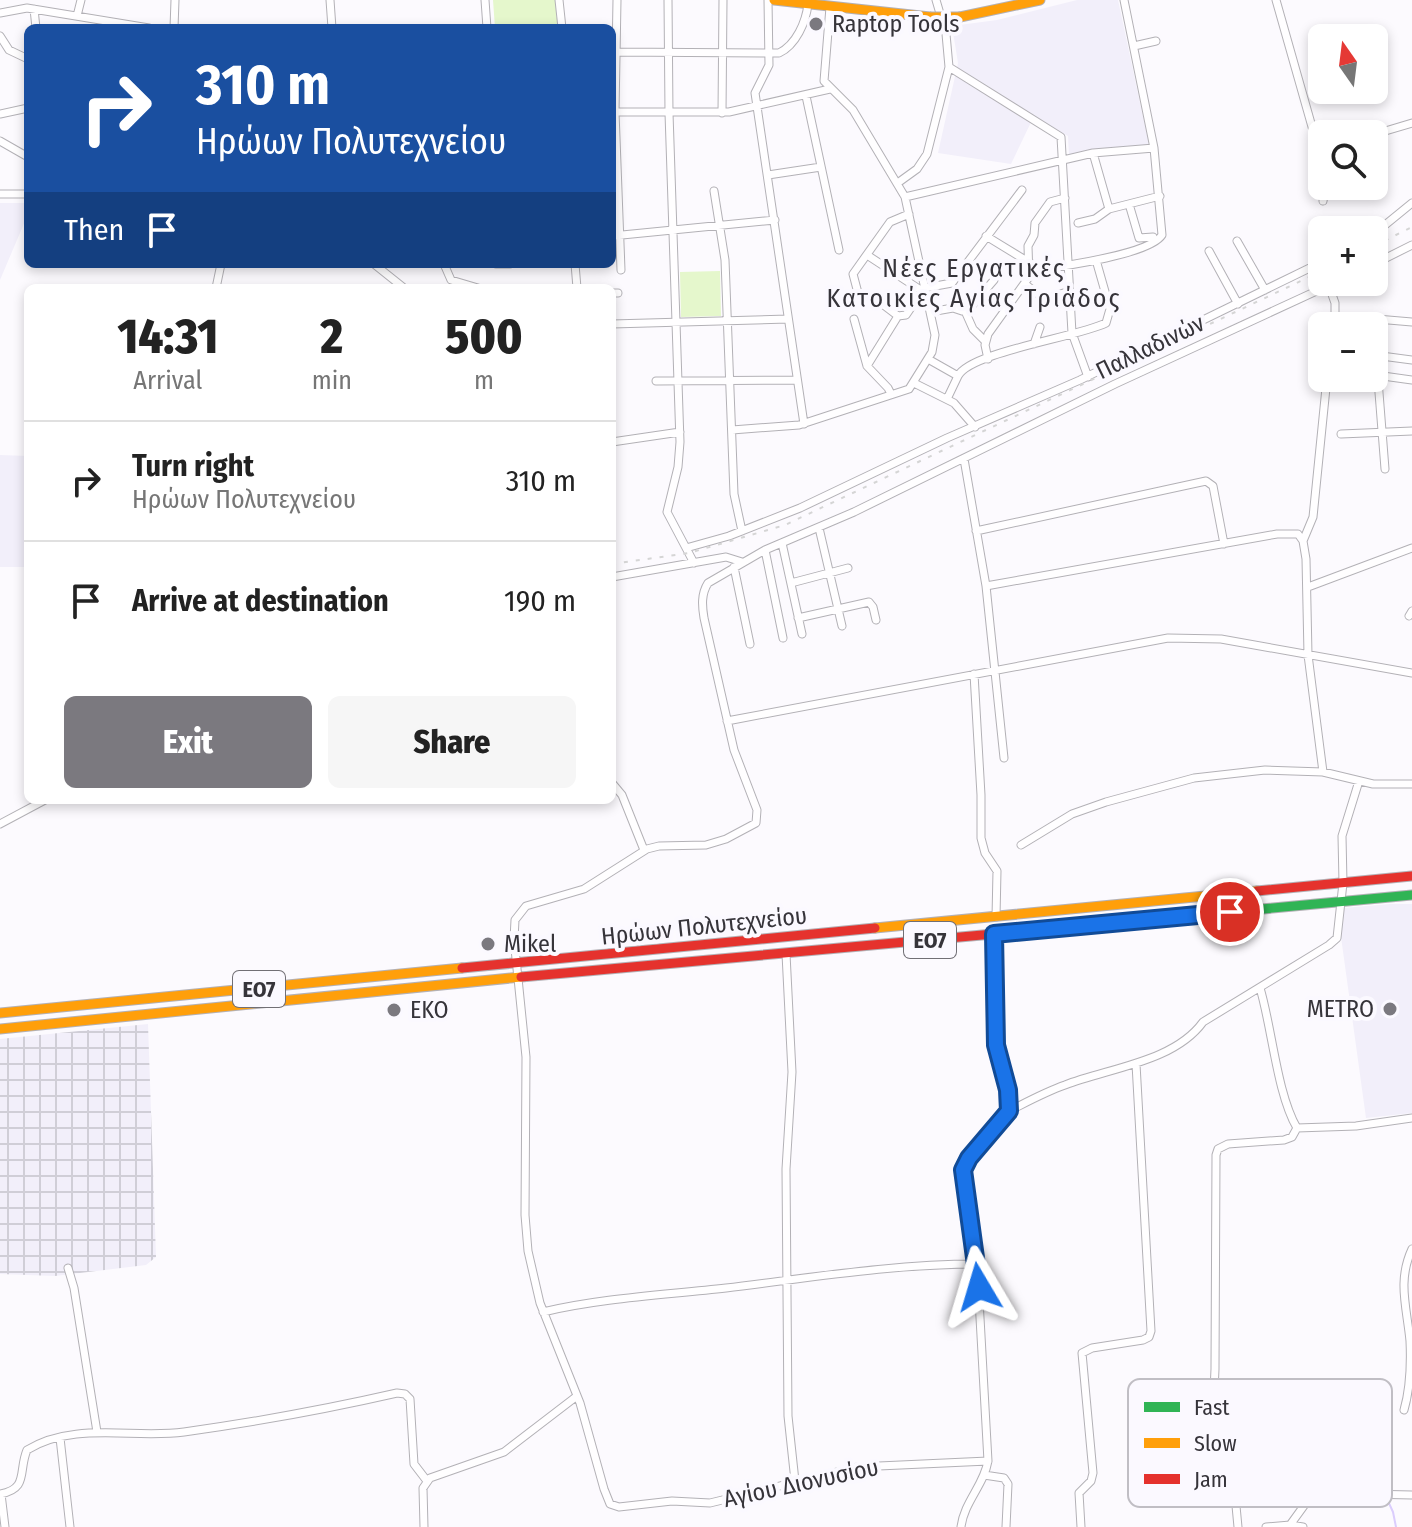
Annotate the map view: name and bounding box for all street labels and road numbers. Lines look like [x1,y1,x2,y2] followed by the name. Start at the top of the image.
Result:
[1091,309,1209,385] street label: Παλλαδινών
[600,901,808,951] street label: Ηρώων Πολυτεχνείου
[904,922,956,958] road number: ΕΟ7
[233,971,285,1007] road number: ΕΟ7
[721,1453,881,1513] street label: Αγίου Διονυσίου

